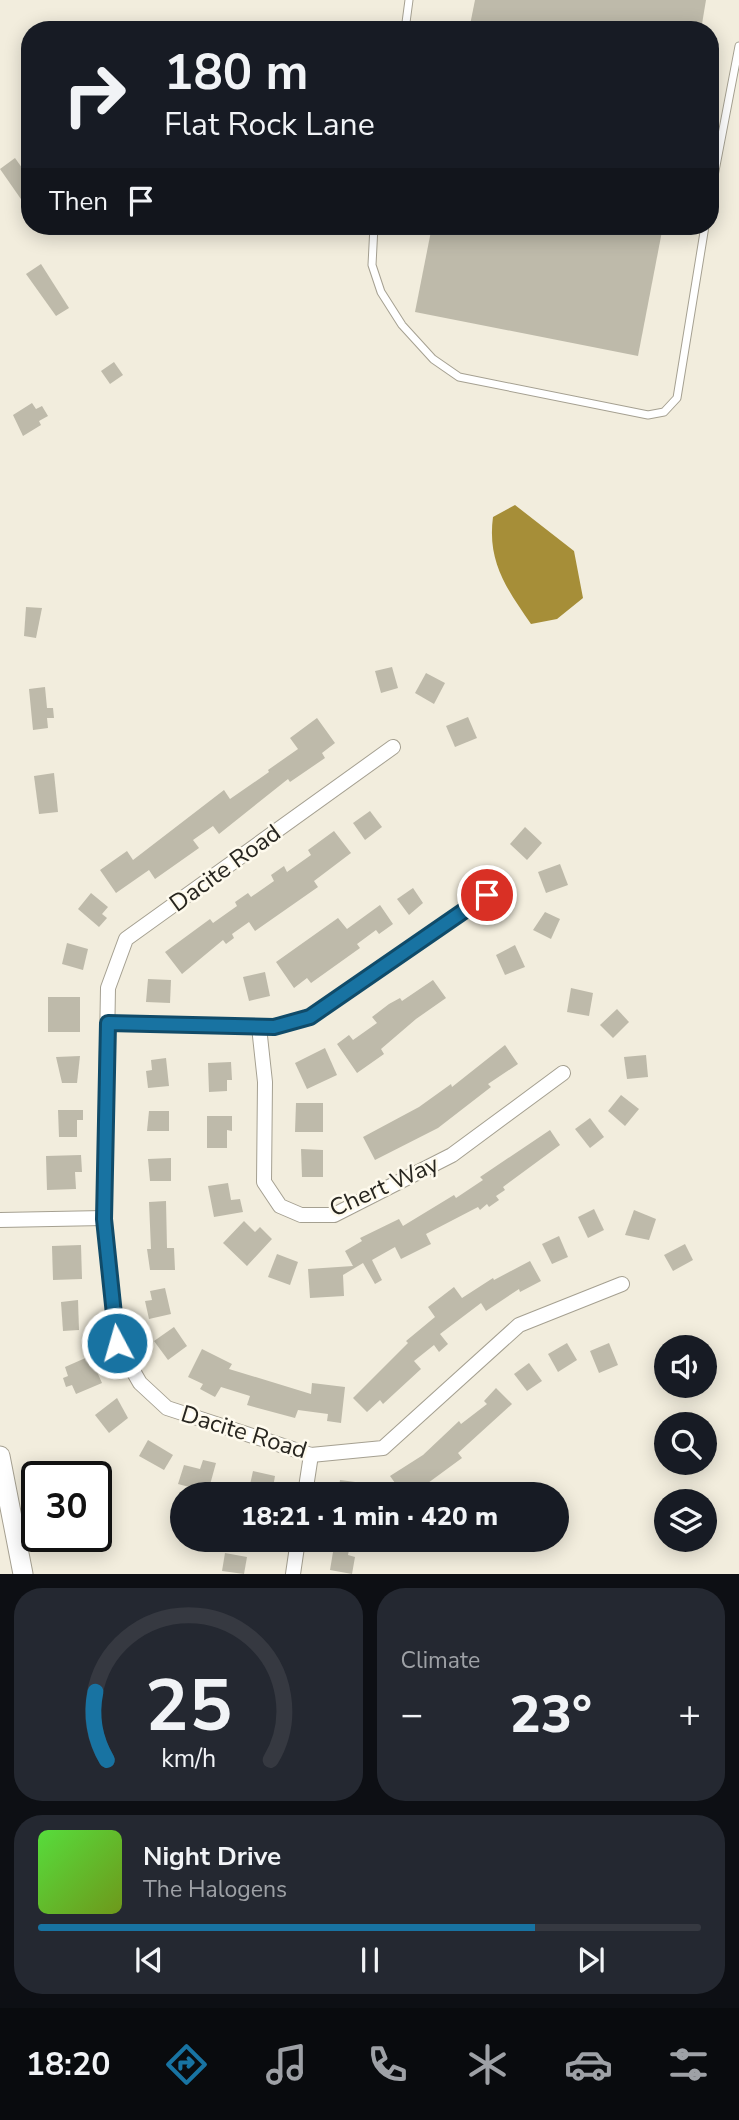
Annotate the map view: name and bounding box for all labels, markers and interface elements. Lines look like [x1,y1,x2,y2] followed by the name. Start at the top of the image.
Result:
[164,39,308,106] text: 180 m
[49,49,140,140] icon: right
[164,103,375,146] text: Flat Rock Lane
[122,182,160,220] icon: arrive
[49,184,108,219] text: Then
[163,817,287,919] street label: Dacite Road
[457,865,517,925] pin
[468,876,506,914] icon: arrive
[324,1147,444,1224] street label: Chert Way
[80,1306,154,1380] position arrow
[654,1335,717,1552] map controls
[654,1335,717,1398] button: sound
[177,1398,311,1466] street label: Dacite Road
[654,1412,717,1475] button: search
[21,1461,112,1552] speed limit sign: 30
[654,1489,717,1552] button: layers
[241,1499,498,1534] text: 18:21 · 1 min · 420 m
[401,1645,480,1676] text: Climate
[145,1657,232,1757] text: 25
[510,1679,592,1750] text: 23°
[401,1689,423,1740] text: −
[678,1689,701,1740] text: +
[161,1742,216,1776] text: km/h
[143,1839,281,1874] text: Night Drive
[143,1874,287,1905] text: The Halogens
[130,1941,168,1979] icon: previous
[351,1941,389,1979] icon: pause
[572,1941,610,1979] icon: next
[162,2040,211,2089] icon: directions
[262,2040,311,2089] icon: music
[363,2040,412,2089] icon: phone
[463,2040,512,2089] icon: climate
[564,2040,613,2089] icon: car
[664,2040,713,2089] icon: filters
[26,2043,110,2086] text: 18:20

